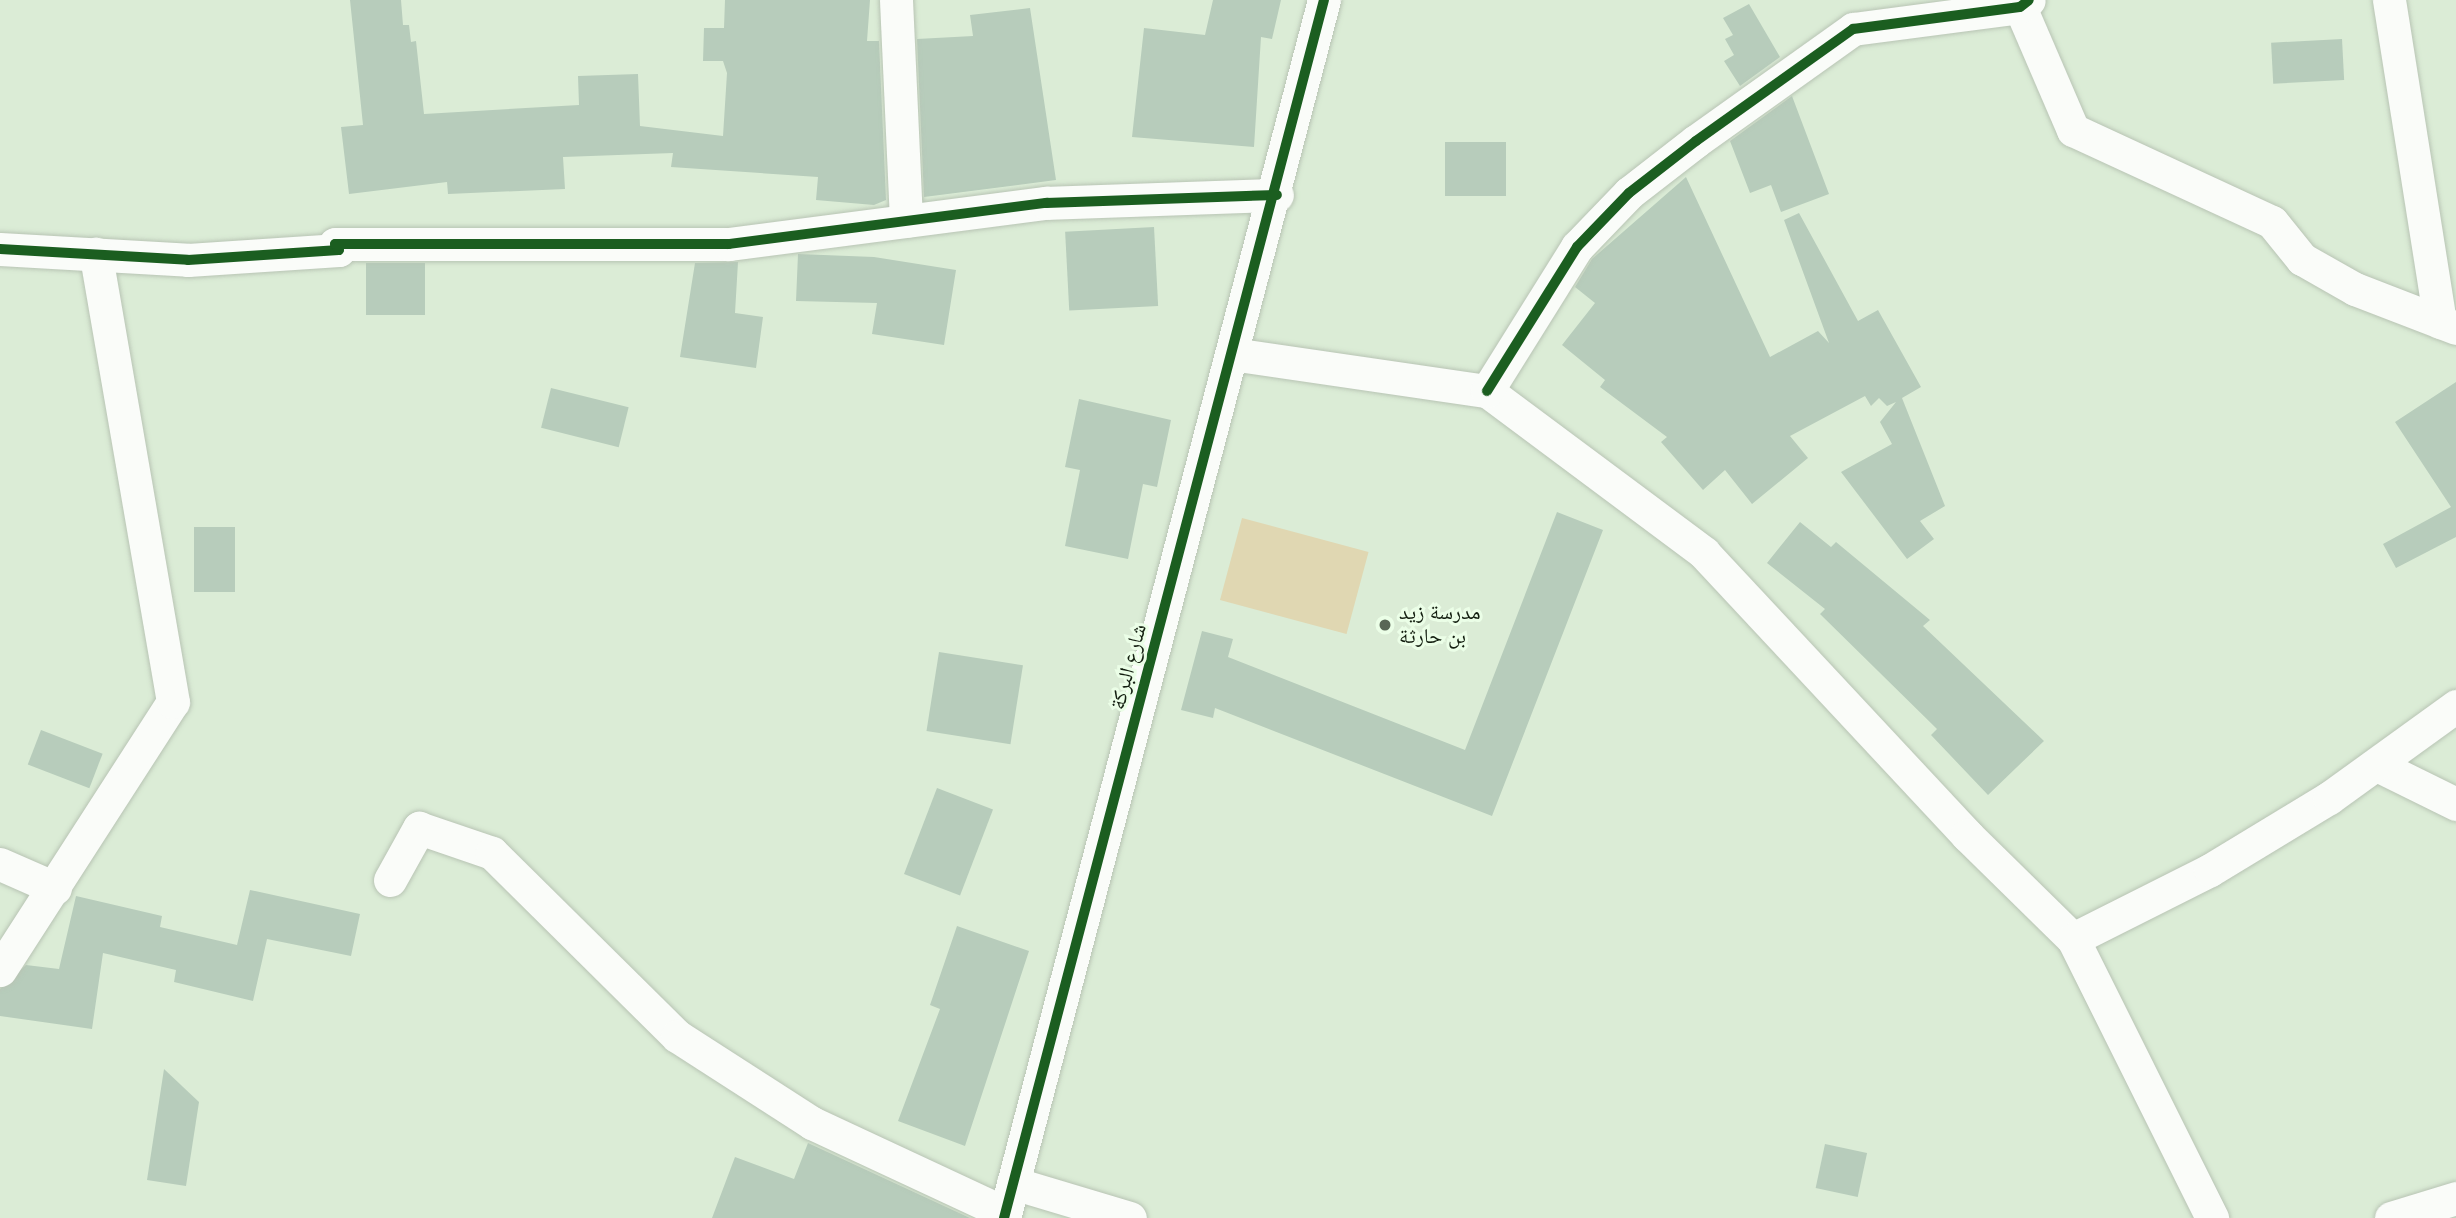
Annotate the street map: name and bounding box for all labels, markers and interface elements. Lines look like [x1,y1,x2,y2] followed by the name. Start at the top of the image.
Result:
[1399,600,1481,650] place label: مدرسة زيد بن حارثة
[1377,617,1393,633] marker: مدرسة زيد بن حارثة
[1105,621,1153,713] street label: شارع البركة

